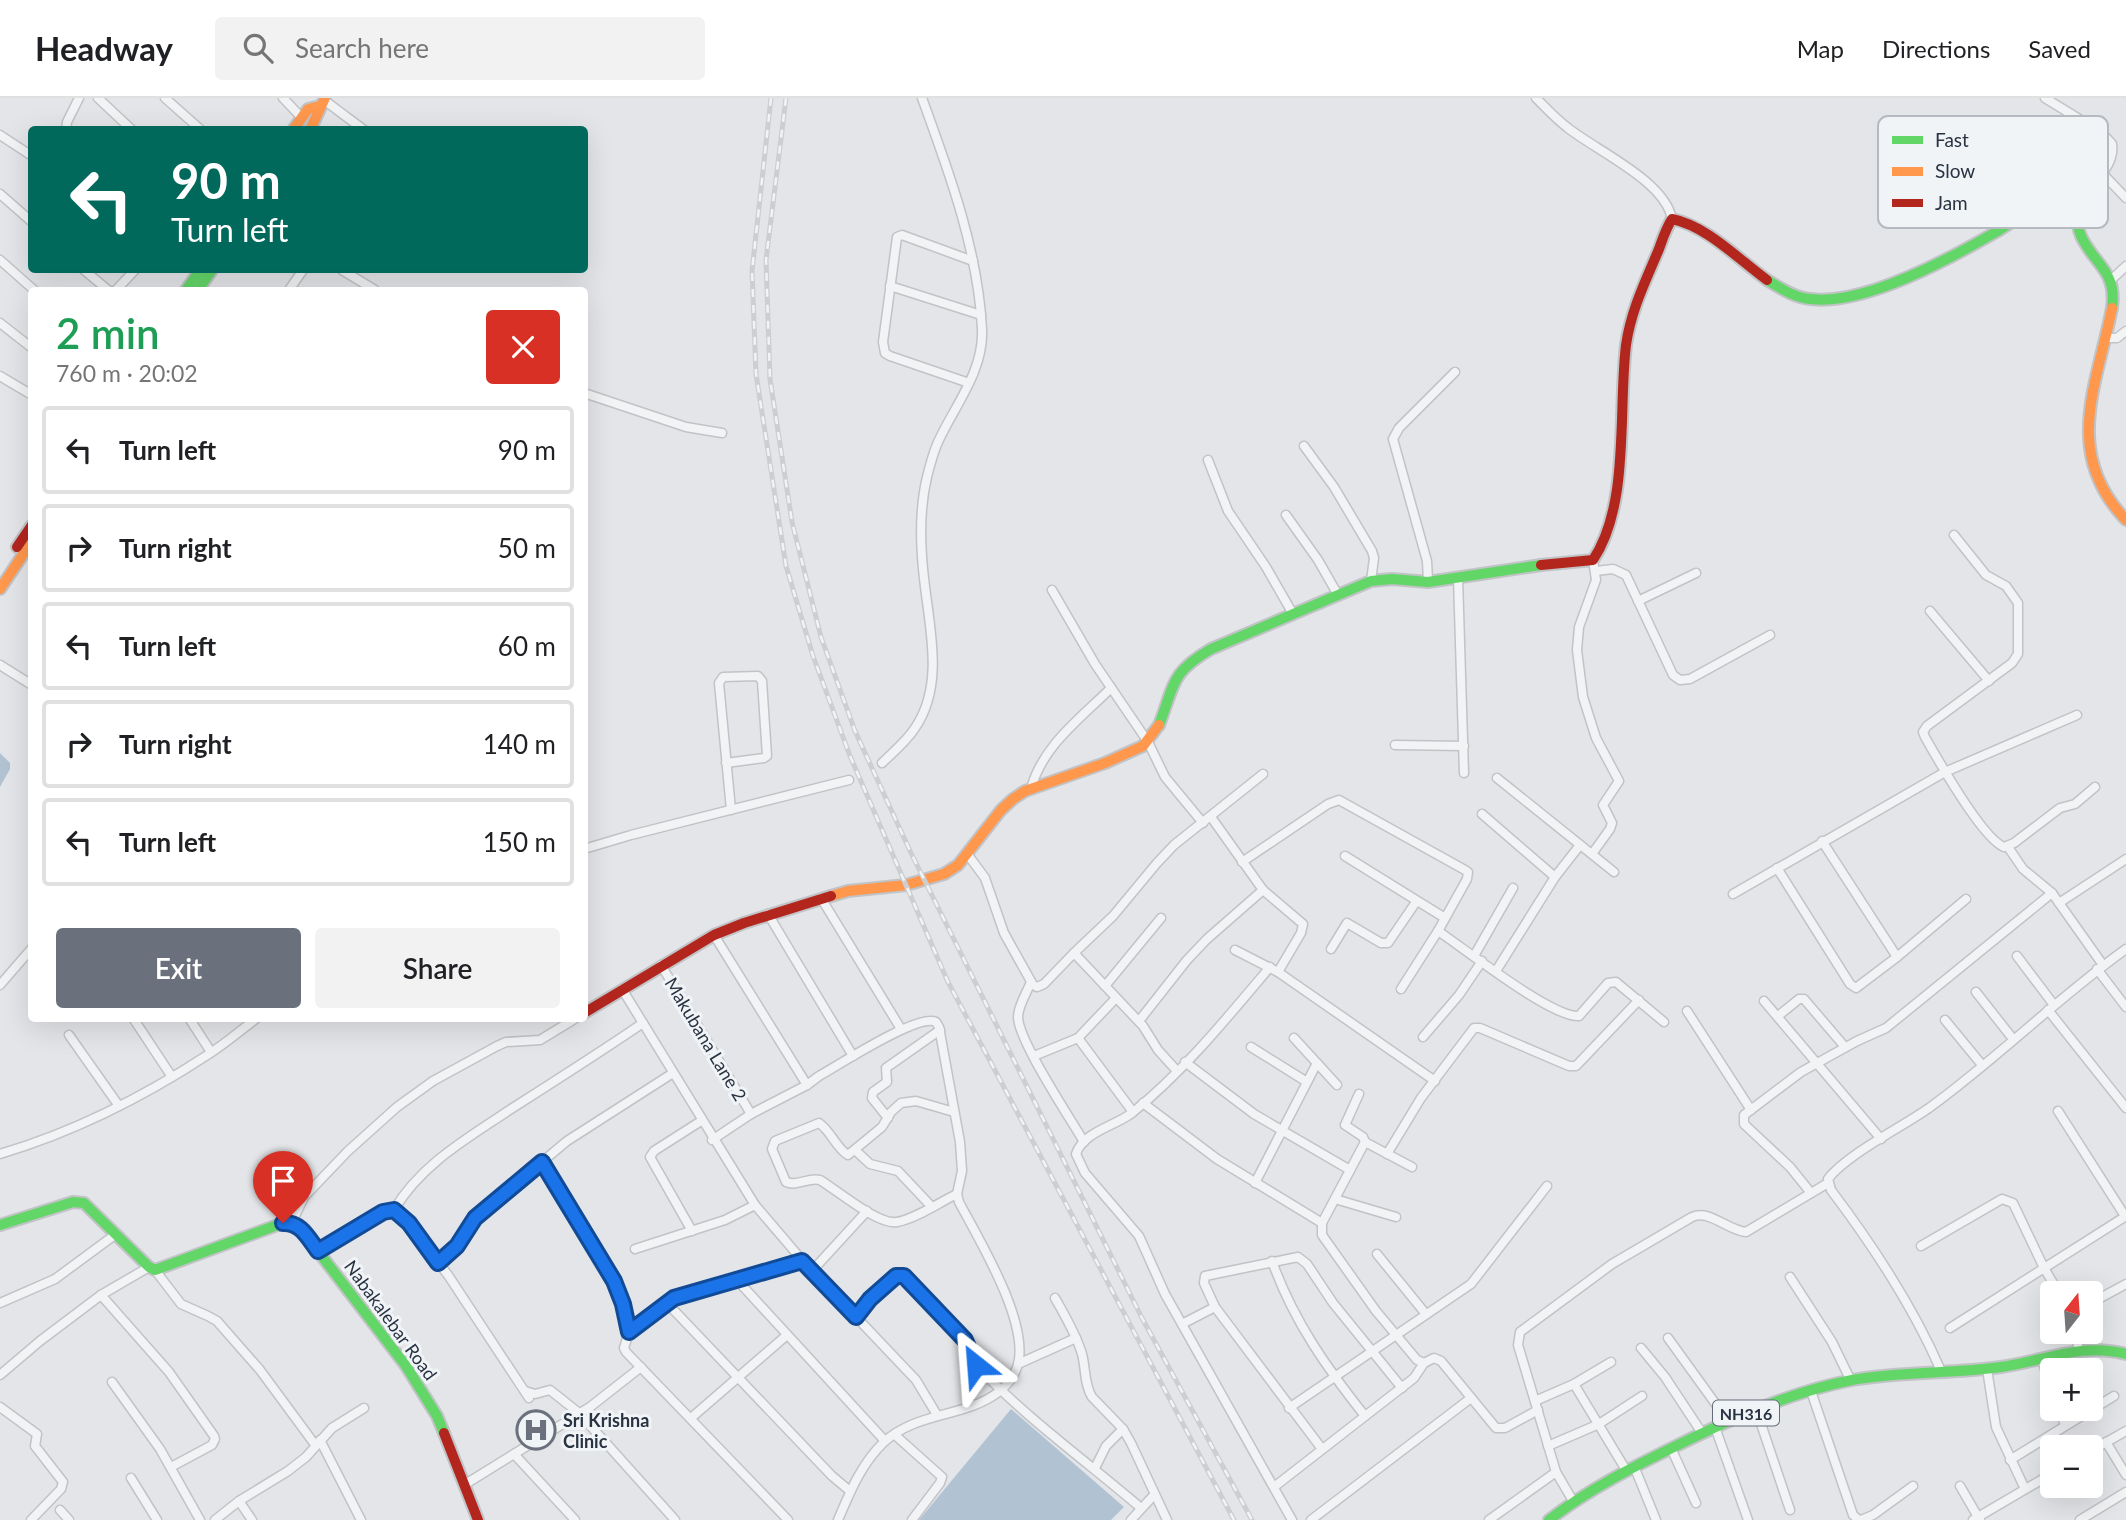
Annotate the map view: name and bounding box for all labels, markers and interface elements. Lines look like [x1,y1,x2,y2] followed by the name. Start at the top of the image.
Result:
[215,17,705,80] search box
[35,28,173,68] text: Headway
[239,29,277,67] icon: search
[295,32,429,64] text: Search here
[1797,34,1844,63] text: Map
[1882,34,1990,63] text: Directions
[2028,34,2091,63] text: Saved
[1878,116,2108,228] legend
[1935,128,1969,151] text: Fast
[171,151,281,209] text: 90 m
[56,154,147,245] icon: left
[1935,159,1975,182] text: Slow
[1935,191,1968,214] text: Jam
[171,210,288,249] text: Turn left
[56,308,160,358] text: 2 min
[486,310,560,384] button: close
[56,359,198,387] text: 760 m · 20:02
[60,431,98,469] icon: left
[119,434,216,466] text: Turn left
[498,434,556,466] text: 90 m
[60,529,98,567] icon: right
[119,532,232,564] text: Turn right
[498,532,556,564] text: 50 m
[60,627,98,665] icon: left
[119,630,216,662] text: Turn left
[498,630,556,662] text: 60 m
[60,725,98,763] icon: right
[119,728,232,760] text: Turn right
[483,728,556,760] text: 140 m
[60,823,98,861] icon: left
[119,826,216,858] text: Turn left
[483,826,556,858] text: 150 m
[56,928,301,1008] button: Exit
[315,928,560,1008] button: Share
[661,973,751,1105] street label: Makubana Lane 2
[253,1151,313,1223] pin
[264,1162,302,1200] icon: arrive
[340,1256,442,1384] street label: Nabakalebar Road
[2040,1281,2104,1344] north arrow
[2040,1281,2103,1498] map controls
[939,1328,1013,1402] position arrow
[2040,1358,2103,1421] button: +
[1713,1400,1779,1426] road number: NH316
[515,1409,557,1451] hospital icon: Sri Krishna Clinic
[563,1409,649,1452] place label: Sri Krishna Clinic
[2040,1435,2103,1498] button: −

